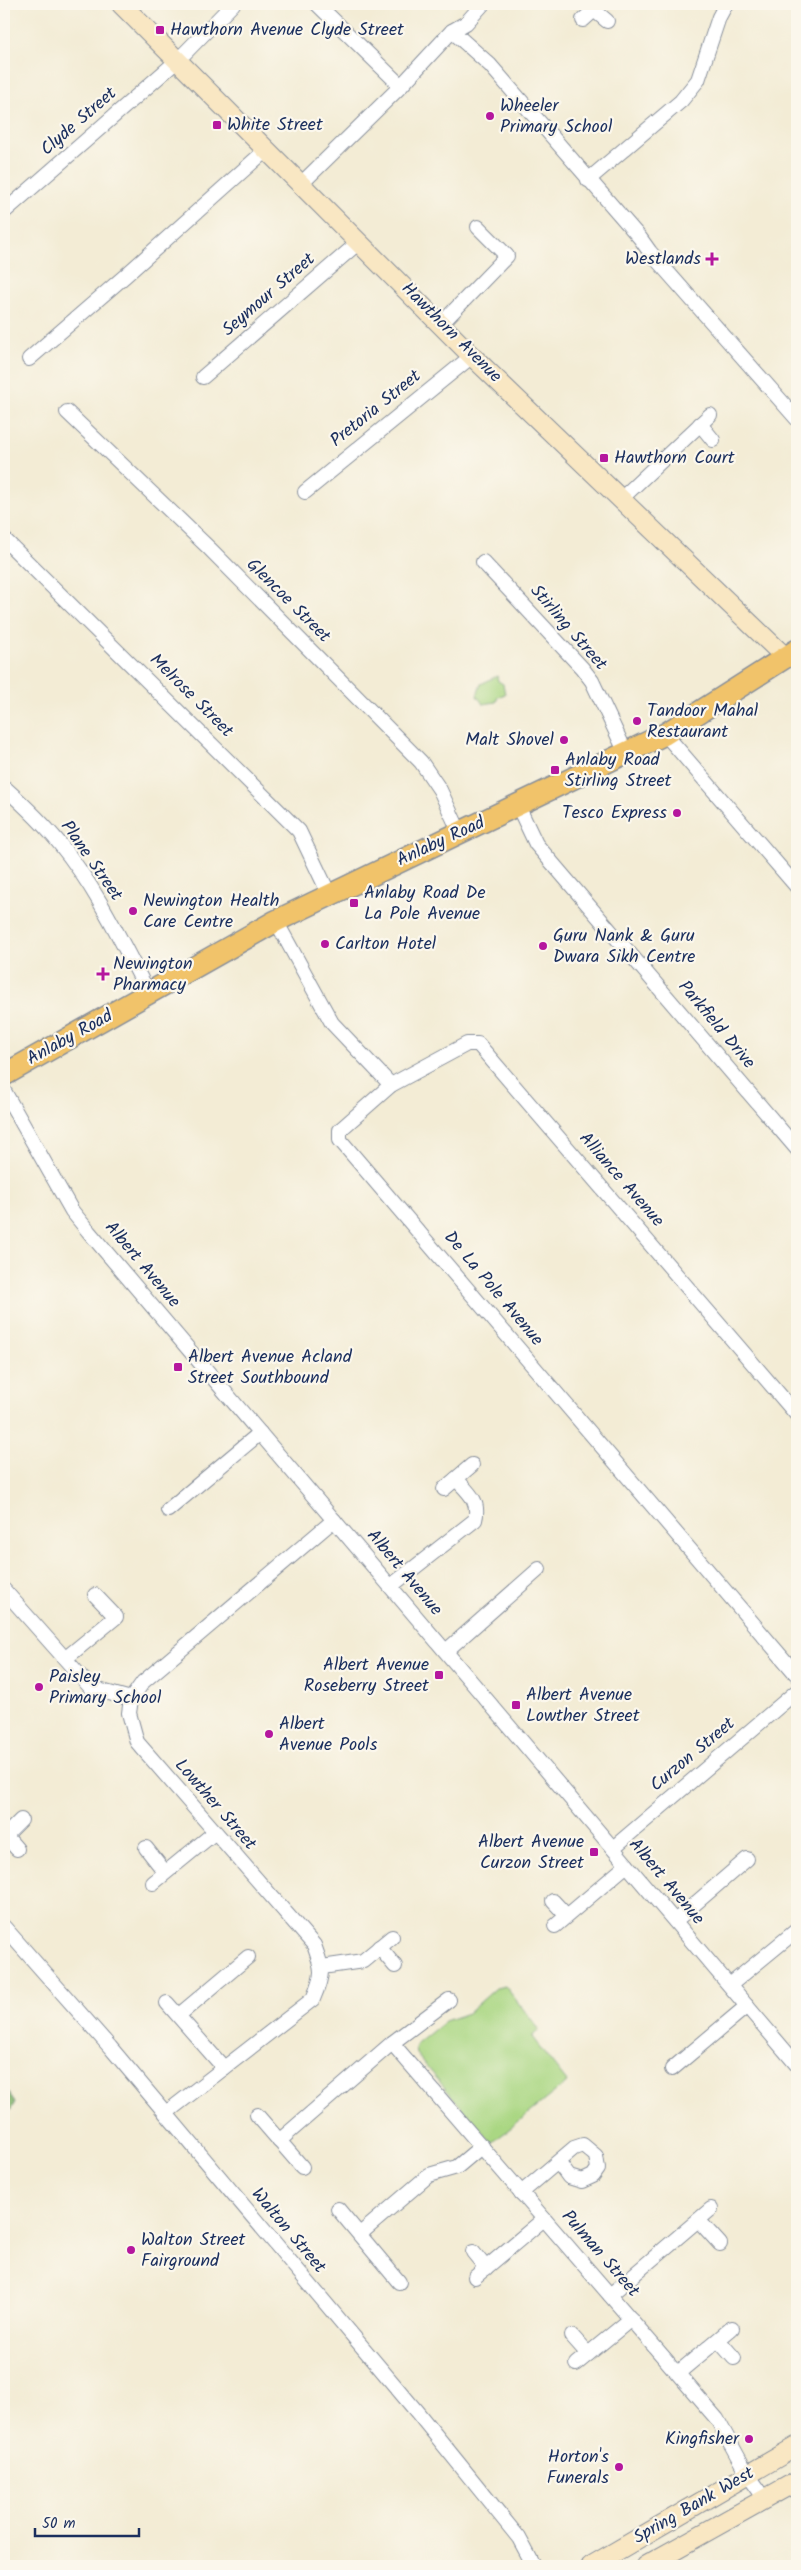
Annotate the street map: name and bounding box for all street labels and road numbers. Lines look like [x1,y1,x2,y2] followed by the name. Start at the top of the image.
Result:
[34,80,125,164] street label: Clyde Street
[216,245,323,344] street label: Seymour Street
[394,276,508,390] street label: Hawthorn Avenue
[324,362,429,455] street label: Pretoria Street
[239,552,338,651] street label: Glencoe Street
[522,578,615,678] street label: Stirling Street
[142,647,241,746] street label: Melrose Street
[392,808,491,875] street label: Anlaby Road
[52,815,130,908] street label: Plane Street
[670,974,762,1076] street label: Parkfield Drive
[22,1002,119,1074] street label: Anlaby Road
[571,1126,671,1234] street label: Alliance Avenue
[97,1215,187,1315] street label: Albert Avenue
[436,1225,550,1353] street label: De La Pole Avenue
[359,1523,449,1623] street label: Albert Avenue
[644,1710,743,1800] street label: Curzon Street
[167,1753,264,1858] street label: Lowther Street
[621,1832,711,1932] street label: Albert Avenue
[243,2182,333,2281] street label: Walton Street
[554,2204,647,2305] street label: Pulman Street
[628,2459,761,2552] street label: Spring Bank West

